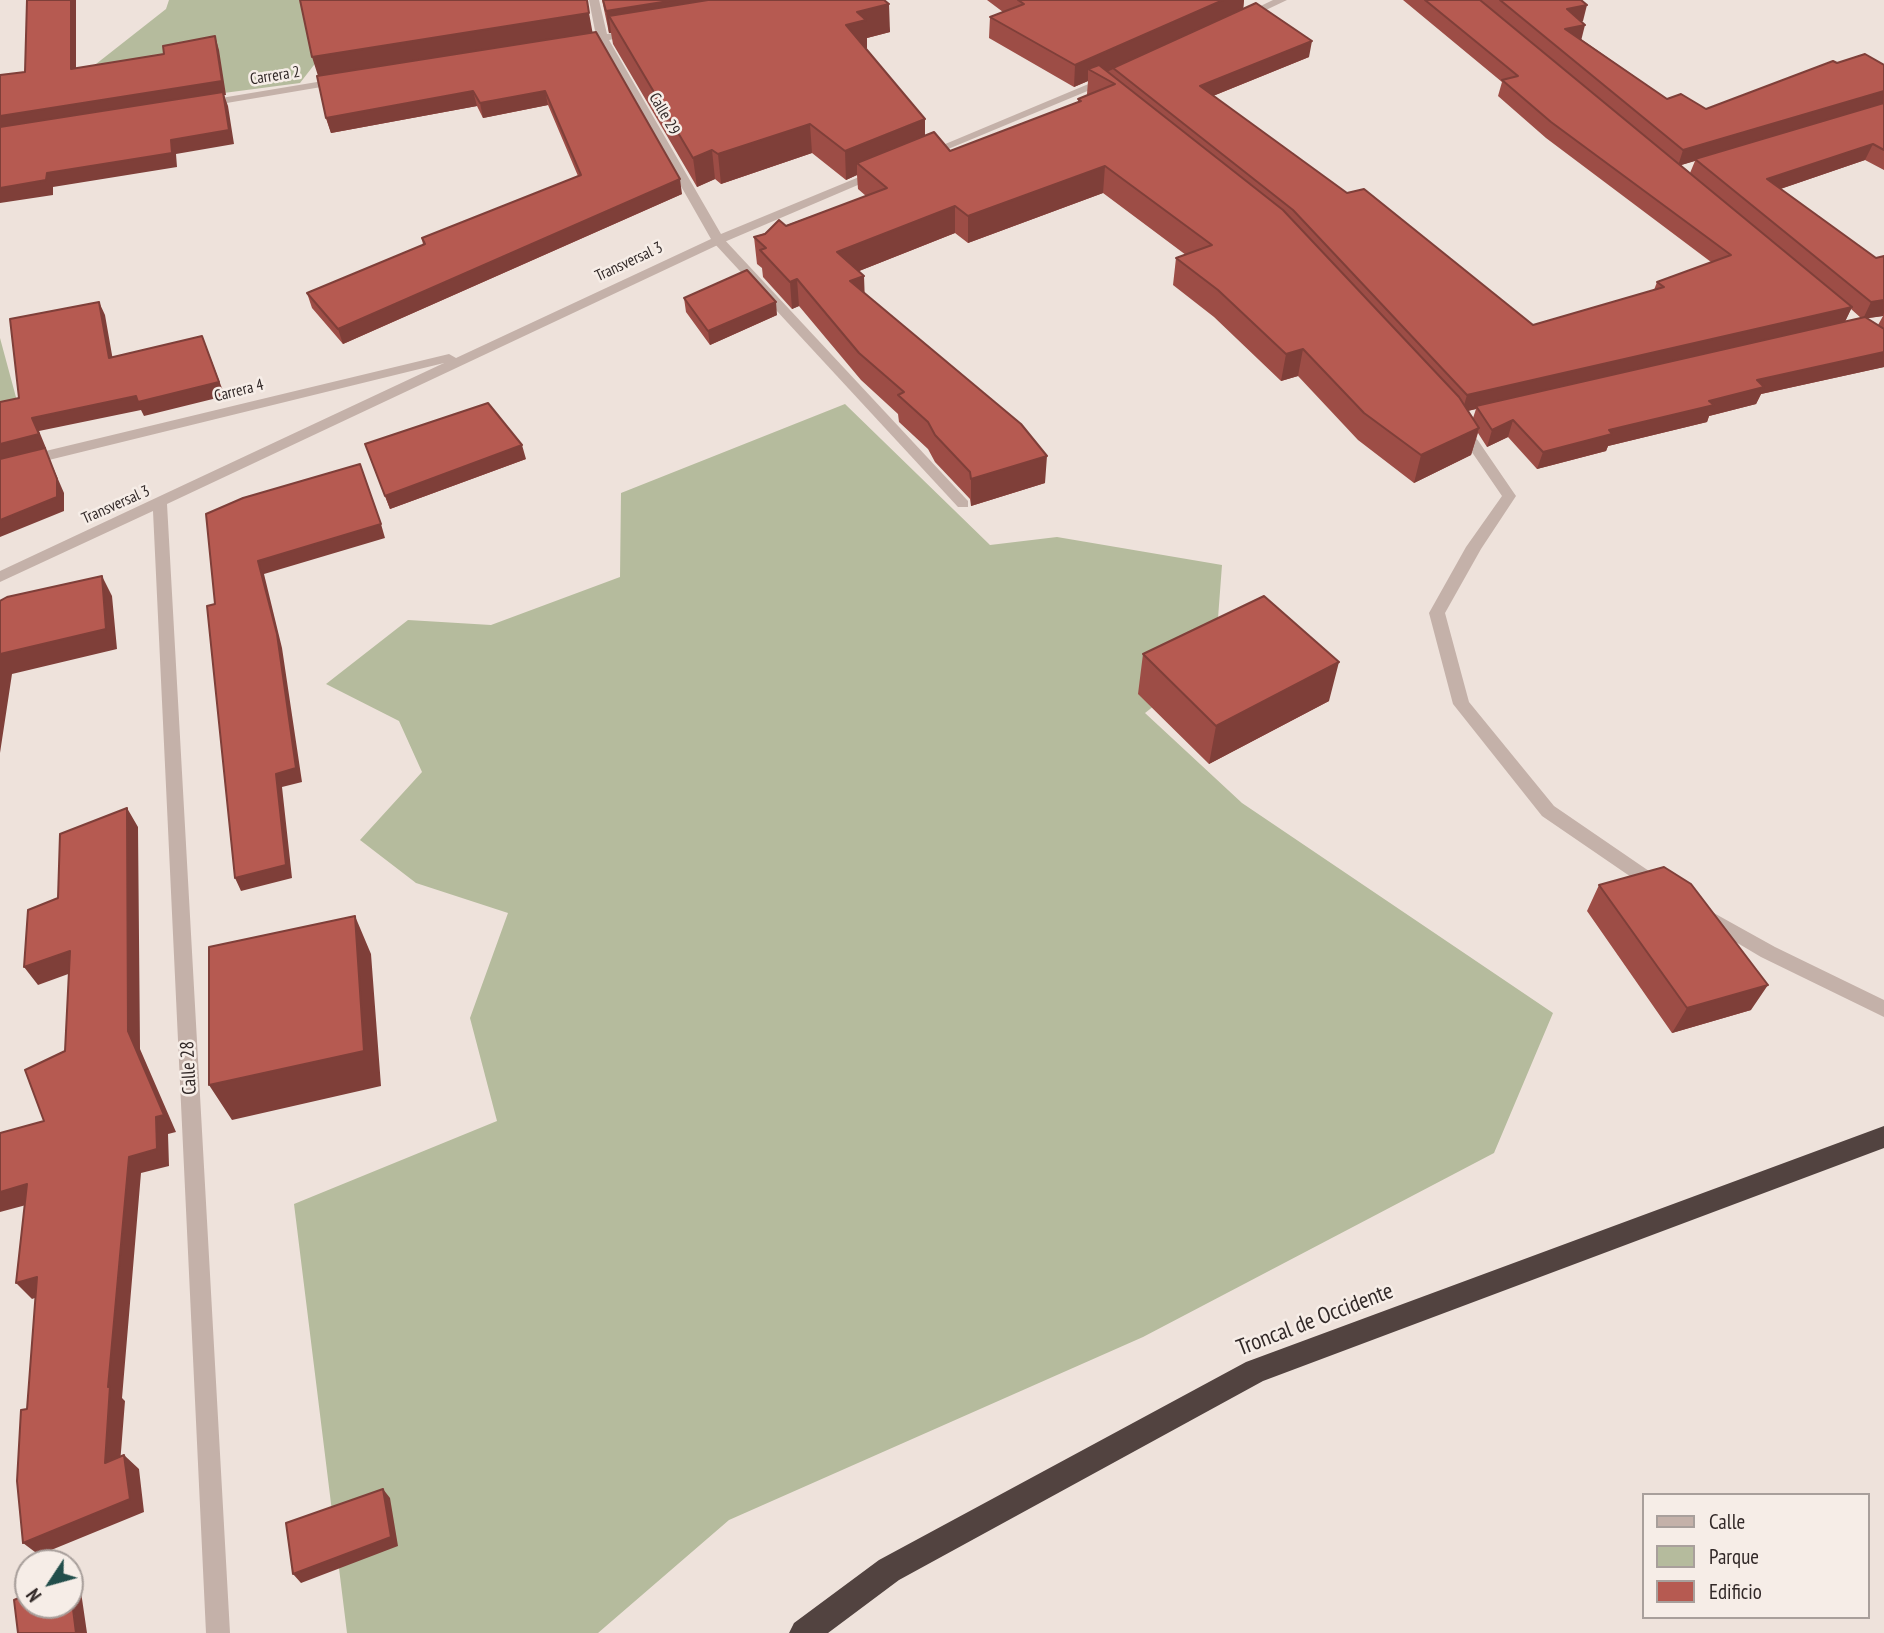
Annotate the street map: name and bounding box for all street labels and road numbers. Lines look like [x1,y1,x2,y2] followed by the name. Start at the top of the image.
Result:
[249,63,301,89] street label: Carrera 2
[644,90,684,138] street label: Calle 29
[592,238,666,286] street label: Transversal 3
[212,376,266,406] street label: Carrera 4
[79,482,153,528] street label: Transversal 3
[176,1040,202,1096] street label: Calle 28
[1233,1277,1397,1363] street label: Troncal de Occidente

